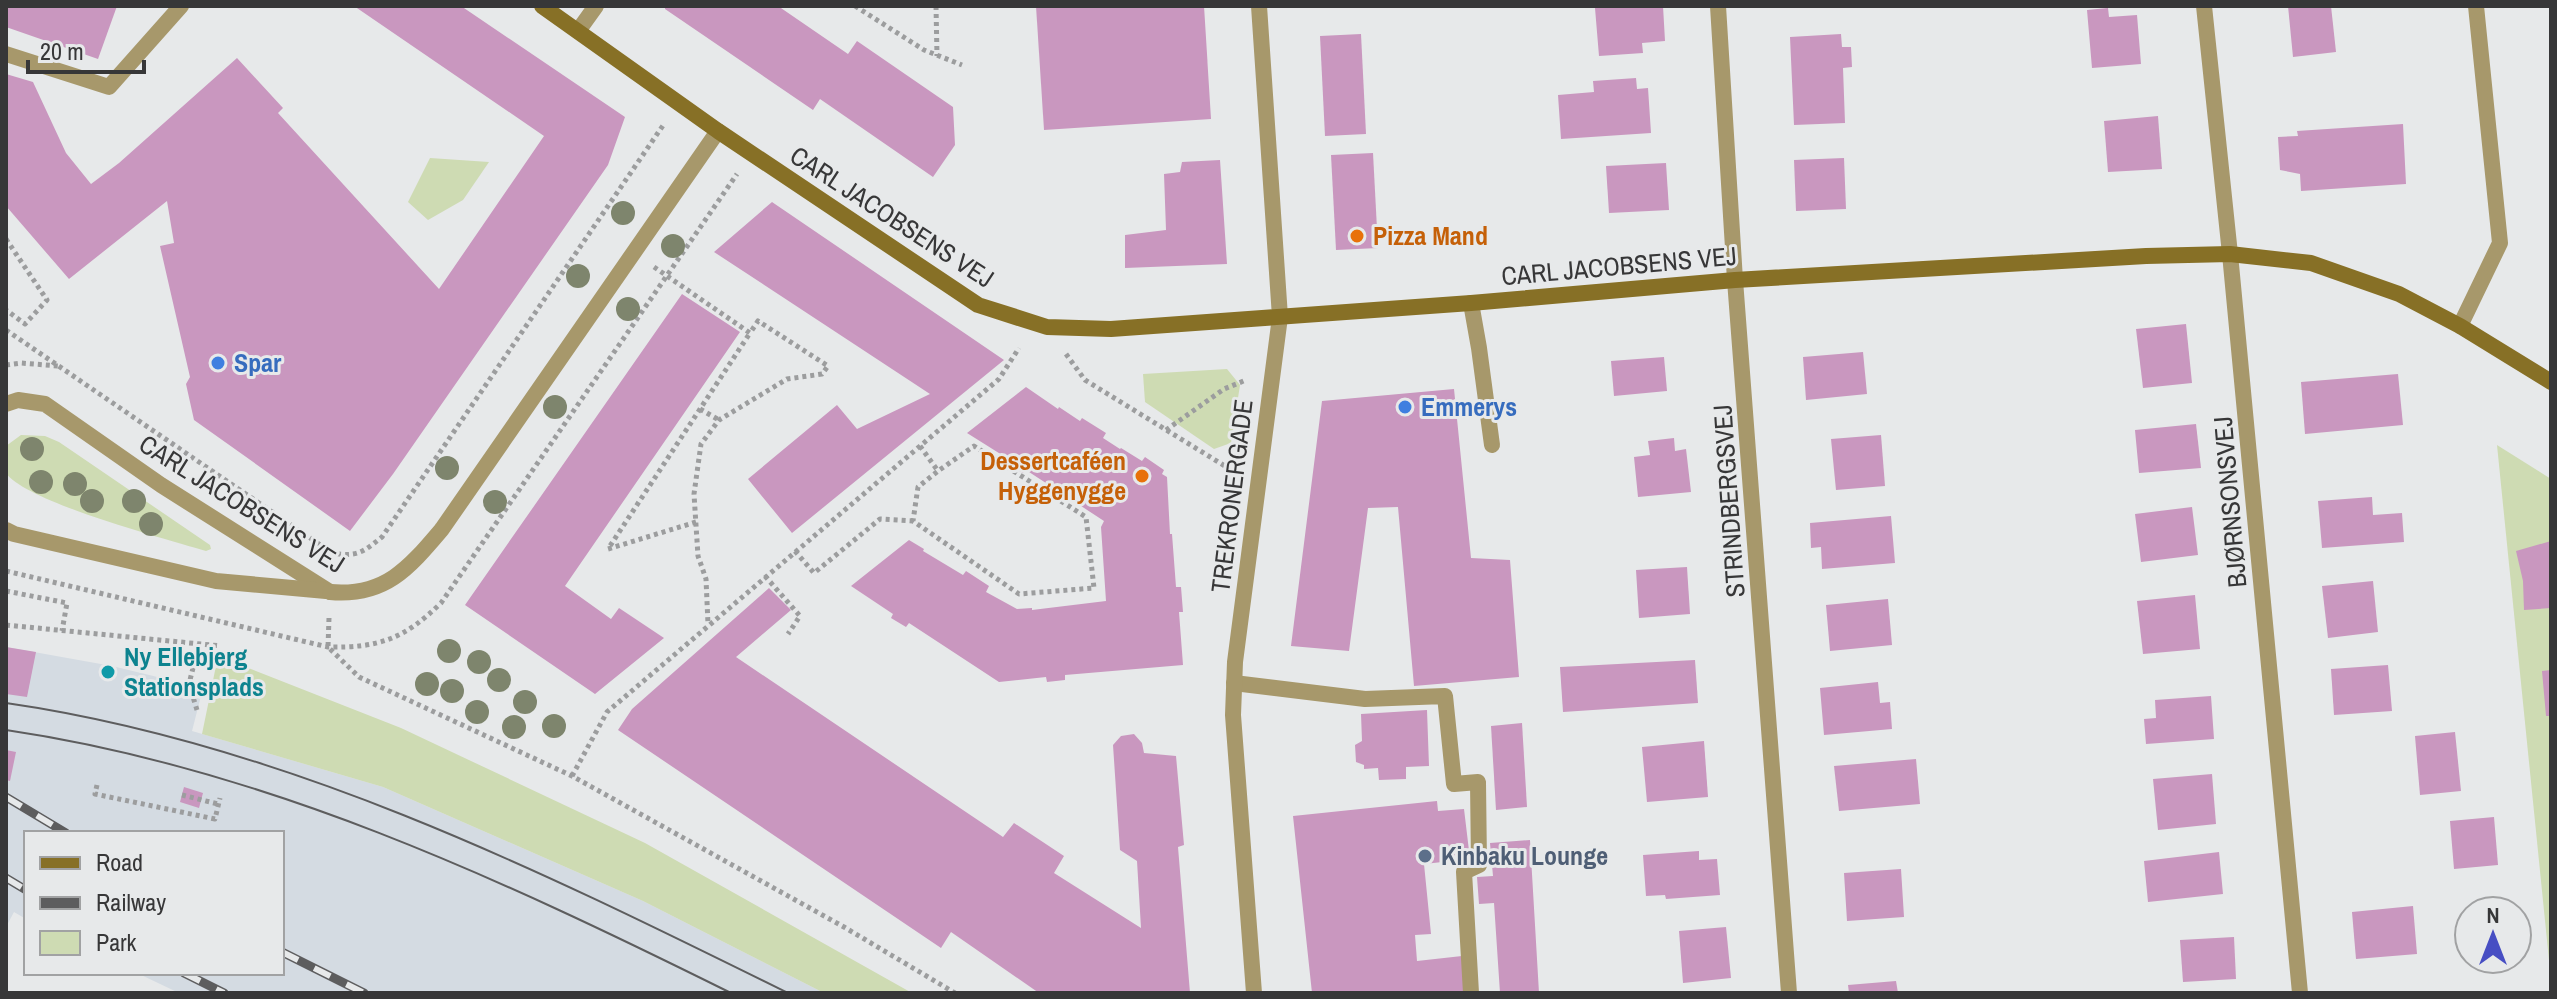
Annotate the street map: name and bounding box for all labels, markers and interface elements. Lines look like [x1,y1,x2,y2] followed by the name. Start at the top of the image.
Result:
[28,24,144,74] scale bar
[40,35,84,67] text: 20 m
[784,138,1001,296] street label: CARL JACOBSENS VEJ
[1373,218,1488,253] place label: Pizza Mand
[1348,227,1366,245] marker: Pizza Mand
[1500,238,1738,293] street label: CARL JACOBSENS VEJ
[234,345,282,380] place label: Spar
[209,354,227,372] marker: Spar
[1421,389,1517,424] place label: Emmerys
[1202,397,1261,594] street label: TREKRONERGADE
[1396,398,1414,416] marker: Emmerys
[1704,403,1753,599] street label: STRINDBERGSVEJ
[2205,415,2254,589] street label: BJØRNSONSVEJ
[133,426,352,581] street label: CARL JACOBSENS VEJ
[980,443,1126,508] place label: Dessertcaféen Hyggenygge
[1133,467,1151,485] marker: Dessertcaféen Hyggenygge
[124,639,264,704] place label: Ny Ellebjerg Stationsplads
[99,663,117,681] marker: Ny Ellebjerg Stationsplads
[24,831,284,975] legend
[1441,838,1608,873] place label: Kinbaku Lounge
[96,846,143,878] text: Road
[1416,847,1434,865] marker: Kinbaku Lounge
[96,886,166,918] text: Railway
[2453,895,2533,975] north arrow
[2486,900,2500,930] text: N
[96,926,137,958] text: Park

